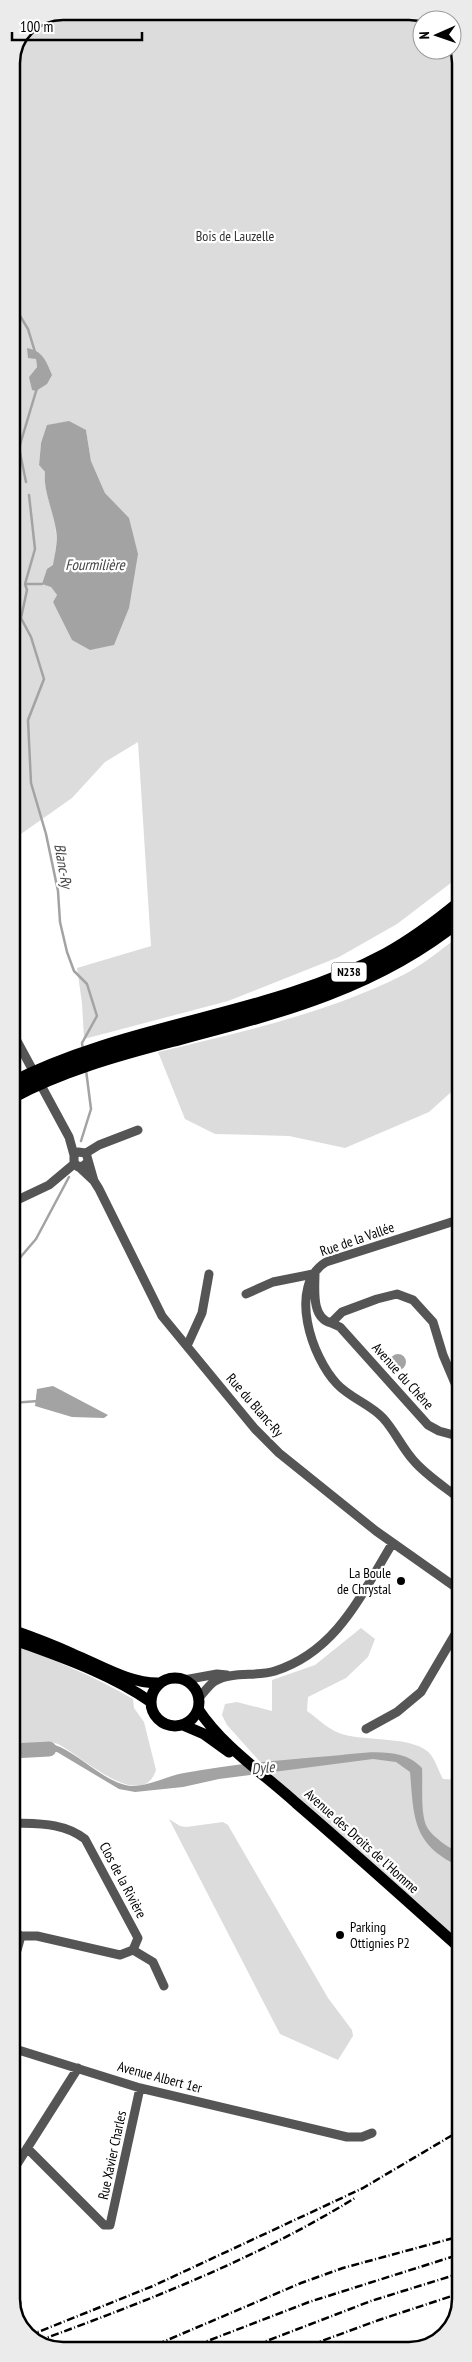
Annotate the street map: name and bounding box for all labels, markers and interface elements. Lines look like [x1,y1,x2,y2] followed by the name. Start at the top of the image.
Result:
[12,10,142,42] scale bar
[412,10,462,60] north arrow
[20,17,53,36] text: 100 m
[415,31,433,40] text: N
[196,227,274,245] park label: Bois de Lauzelle
[65,555,126,574] water label: Fourmilière
[50,842,77,892] water label: Blanc-Ry
[332,962,366,982] road number: N238
[318,1218,397,1260] street label: Rue de la Vallée
[368,1339,438,1413] street label: Avenue du Chêne
[222,1369,288,1441] street label: Rue du Blanc-Ry
[337,1564,392,1598] place label: La Boule de Chrystal
[395,1575,407,1587] marker: La Boule de Chrystal
[251,1757,276,1778] water label: Dyle
[301,1785,423,1897] street label: Avenue des Droits de l'Homme
[95,1839,151,1921] street label: Clos de la Rivière
[350,1918,410,1952] place label: Parking Ottignies P2
[334,1929,346,1941] marker: Parking Ottignies P2
[116,2057,204,2097] street label: Avenue Albert 1er
[94,2109,130,2201] street label: Rue Xavier Charles

